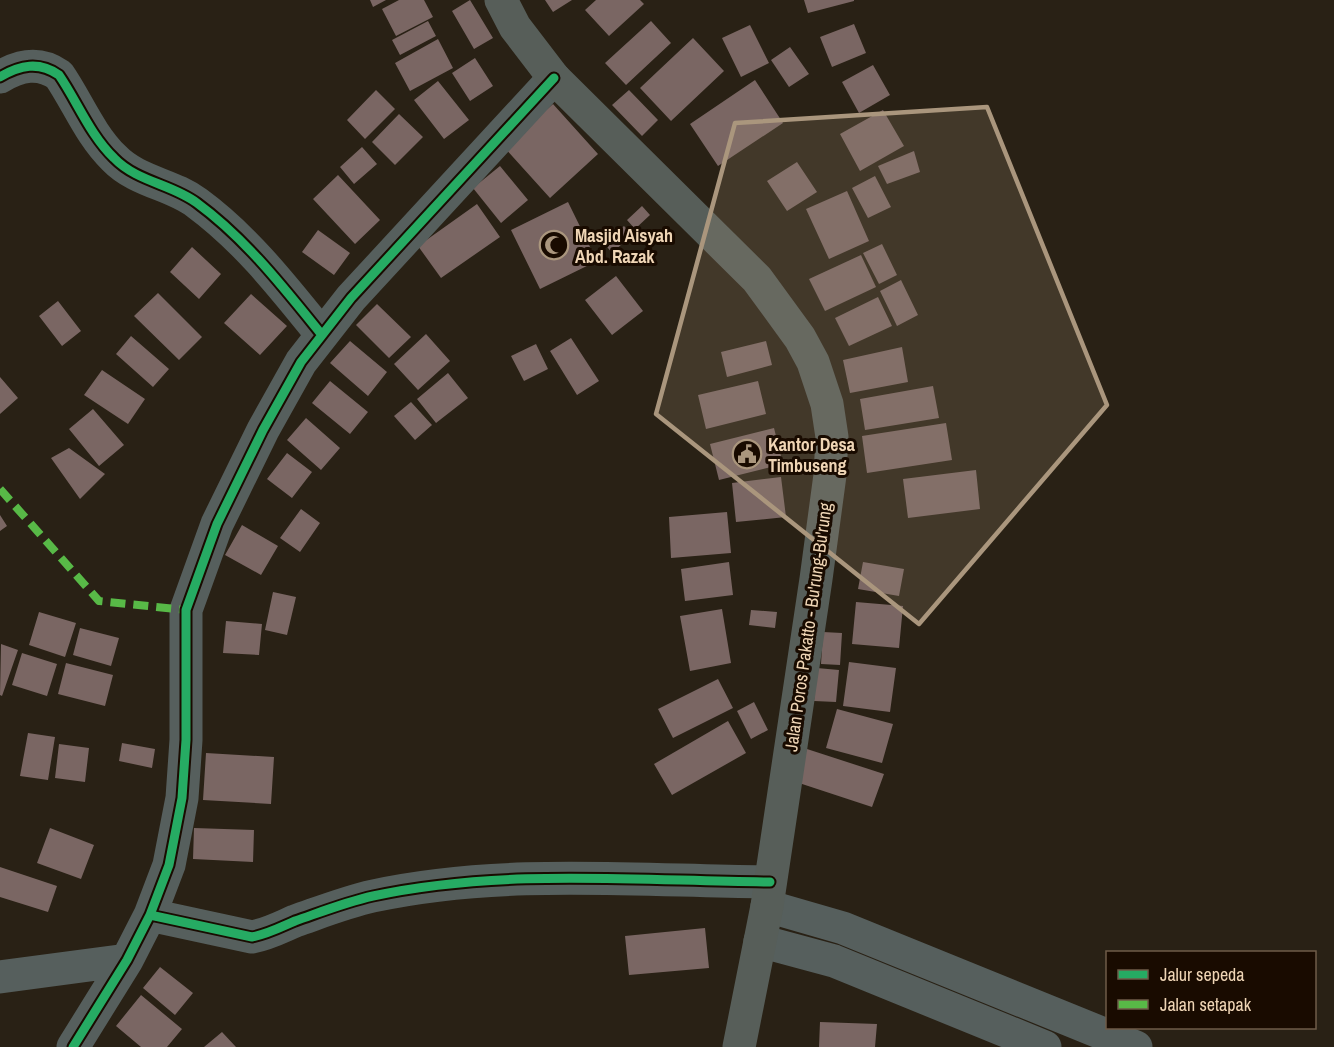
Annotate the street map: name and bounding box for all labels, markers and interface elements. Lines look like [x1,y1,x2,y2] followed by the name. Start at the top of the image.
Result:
[575,223,673,269] place label: Masjid Aisyah Abd. Razak
[538,229,570,261] mosque icon: Masjid Aisyah Abd. Razak
[768,432,856,478] place label: Kantor Desa Timbuseng
[731,438,763,470] public building icon: Kantor Desa Timbuseng
[778,500,838,753] street label: Jalan Poros Pakatto - Bu'rung-Bu'rung
[1106,951,1316,1029] legend
[1160,962,1245,987] text: Jalur sepeda
[1160,992,1252,1017] text: Jalan setapak

